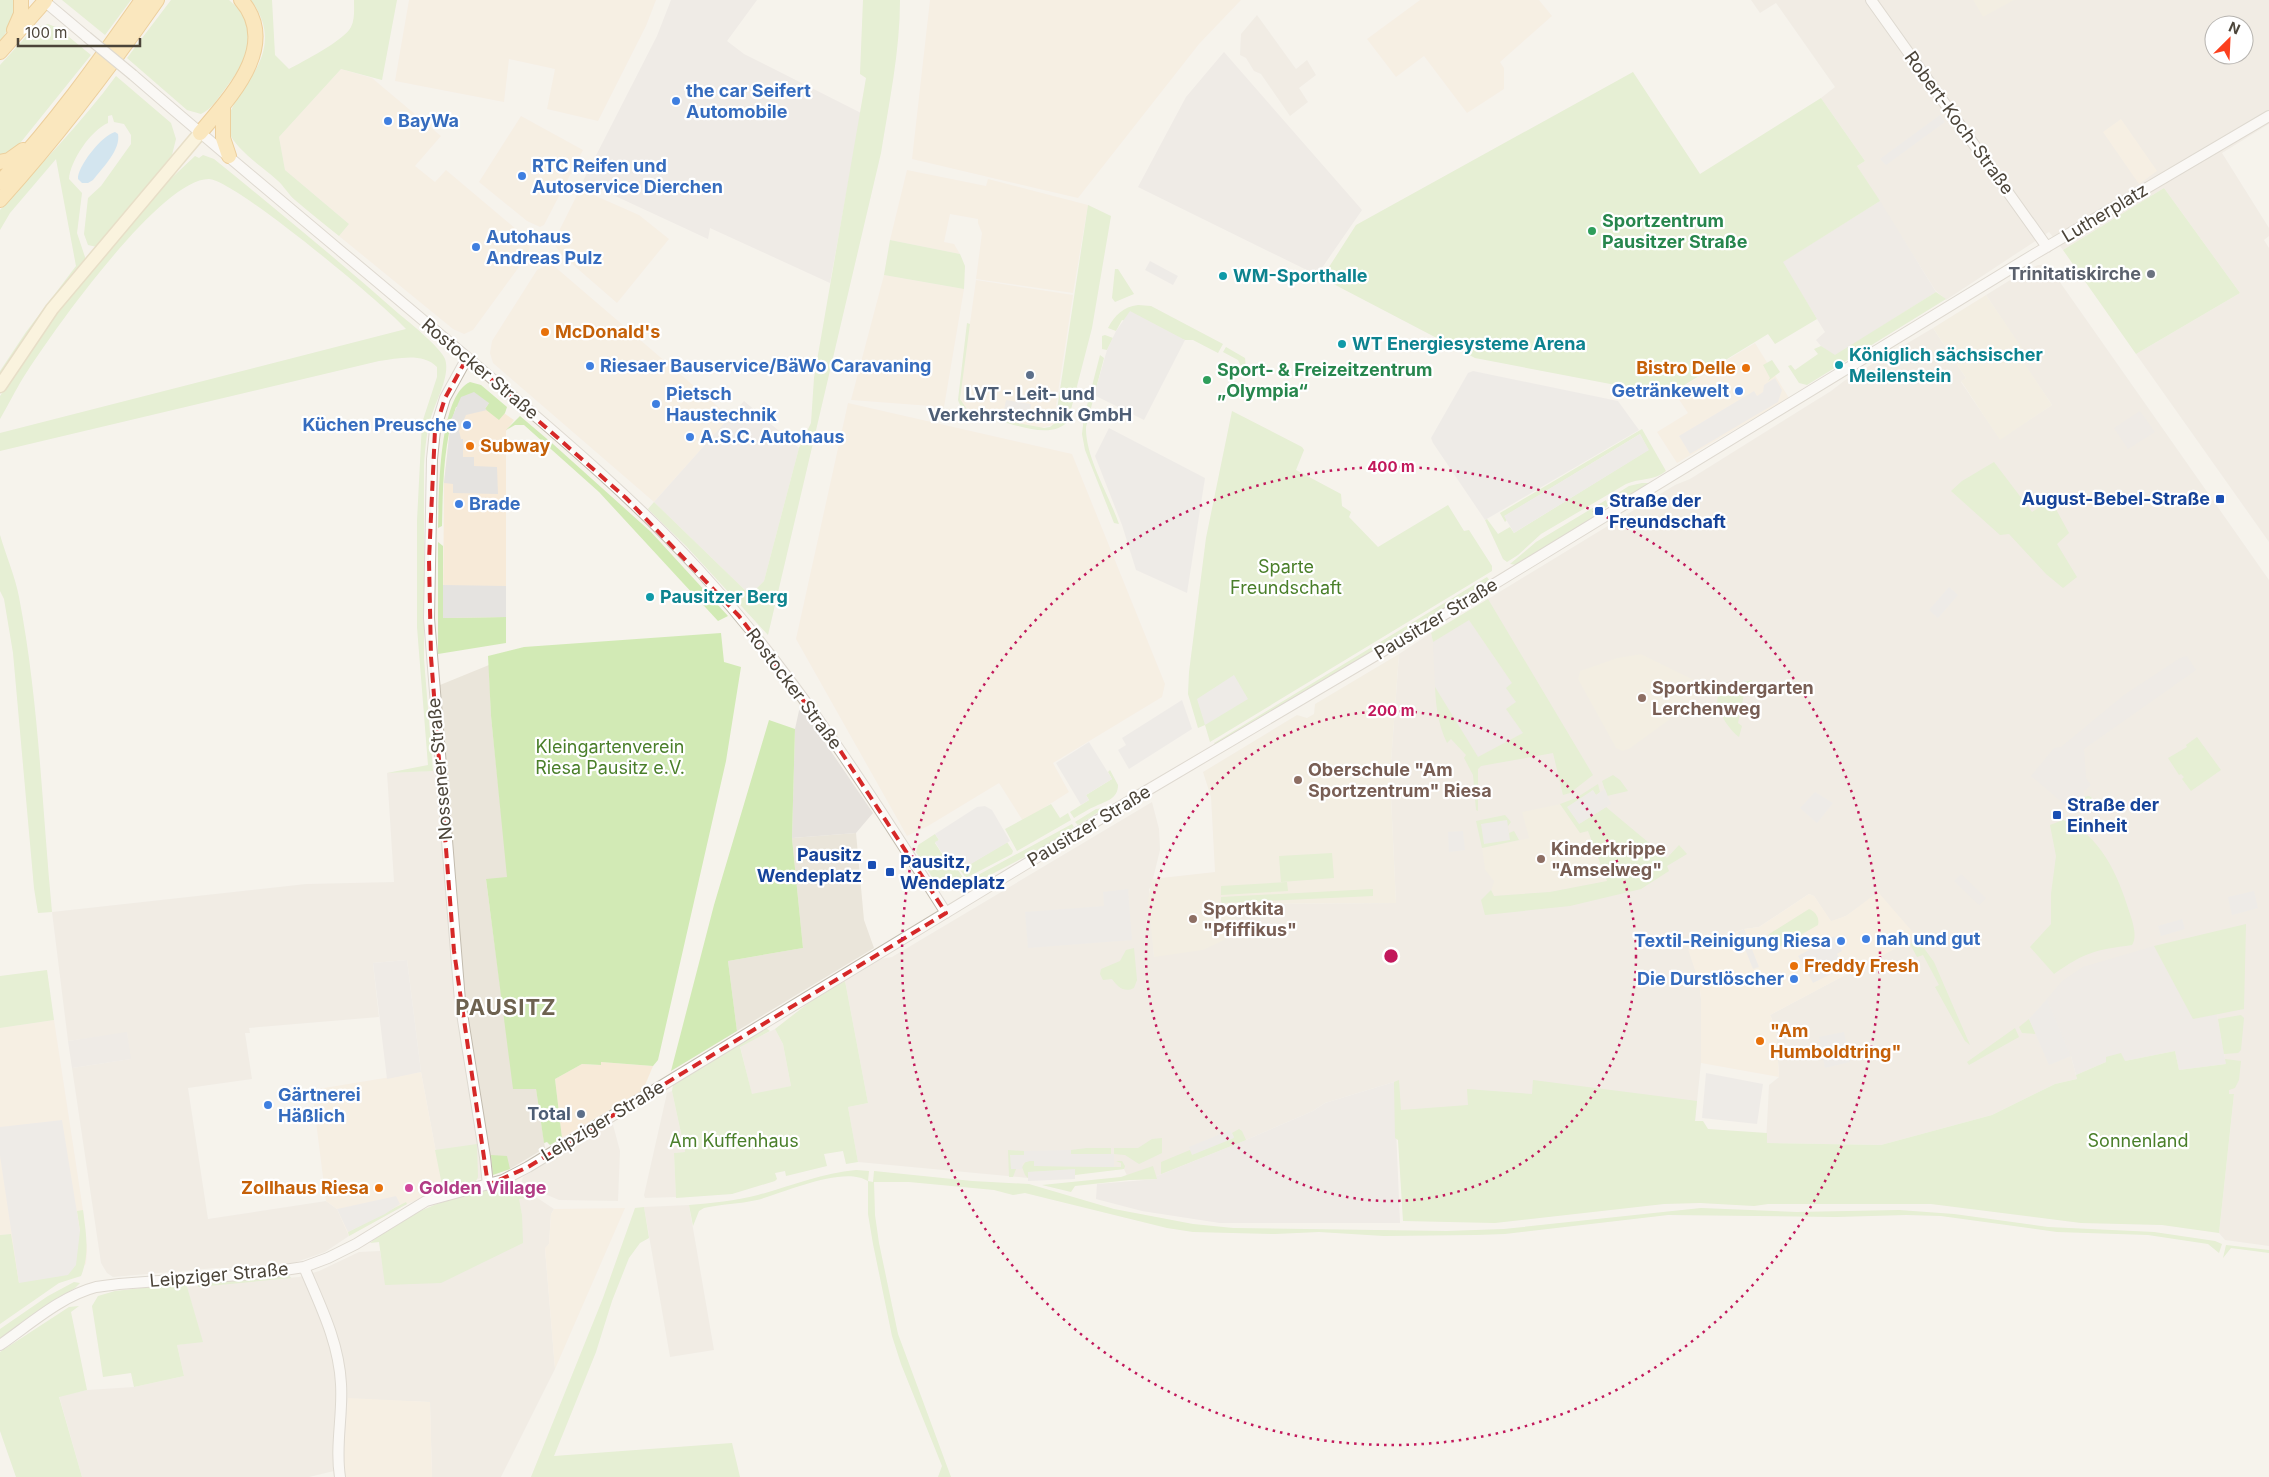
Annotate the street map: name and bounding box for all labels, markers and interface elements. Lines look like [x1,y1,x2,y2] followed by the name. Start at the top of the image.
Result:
[18,15,140,47] scale bar
[2204,15,2254,65] north arrow
[2226,18,2243,38] text: N
[25,23,67,42] text: 100 m
[1900,47,2018,198] street label: Robert-Koch-Straße
[686,80,811,122] place label: the car Seifert Automobile
[670,95,682,107] marker: the car Seifert Automobile
[398,110,459,131] place label: BayWa
[382,115,394,127] marker: BayWa
[532,155,723,197] place label: RTC Reifen und Autoservice Dierchen
[516,170,528,182] marker: RTC Reifen und Autoservice Dierchen
[2058,179,2151,246] street label: Lutherplatz
[1602,210,1748,252] place label: Sportzentrum Pausitzer Straße
[1586,225,1598,237] marker: Sportzentrum Pausitzer Straße
[486,226,603,268] place label: Autohaus Andreas Pulz
[470,241,482,253] marker: Autohaus Andreas Pulz
[2008,263,2141,284] place label: Trinitatiskirche
[1233,265,1368,286] place label: WM-Sporthalle
[2145,268,2157,280] marker: Trinitatiskirche
[1217,270,1229,282] marker: WM-Sporthalle
[418,314,543,424] street label: Rostocker Straße
[555,321,660,342] place label: McDonald's
[539,326,551,338] marker: McDonald's
[1352,333,1586,354] place label: WT Energiesysteme Arena
[1336,338,1348,350] marker: WT Energiesysteme Arena
[1849,344,2043,386] place label: Königlich sächsischer Meilenstein
[600,355,931,376] place label: Riesaer Bauservice/BäWo Caravaning
[1636,357,1736,378] place label: Bistro Delle
[1217,359,1432,401] place label: Sport- & Freizeitzentrum „Olympia“
[1833,359,1845,371] marker: Königlich sächsischer Meilenstein
[584,360,596,372] marker: Riesaer Bauservice/BäWo Caravaning
[1740,362,1752,374] marker: Bistro Delle
[1024,369,1036,381] marker: LVT - Leit- und Verkehrstechnik GmbH
[1201,374,1213,386] marker: Sport- & Freizeitzentrum „Olympia“
[1611,380,1729,401] place label: Getränkewelt
[666,383,777,425] place label: Pietsch Haustechnik
[928,383,1132,425] place label: LVT - Leit- und Verkehrstechnik GmbH
[1733,385,1745,397] marker: Getränkewelt
[650,398,662,410] marker: Pietsch Haustechnik
[302,414,457,435] place label: Küchen Preusche
[461,419,473,431] marker: Küchen Preusche
[700,426,845,447] place label: A.S.C. Autohaus
[684,431,696,443] marker: A.S.C. Autohaus
[480,435,550,456] place label: Subway
[464,440,476,452] marker: Subway
[1367,457,1415,476] text: 400 m
[2022,488,2210,509] place label: August-Bebel-Straße
[1609,490,1726,532] place label: Straße der Freundschaft
[469,493,521,514] place label: Brade
[2214,493,2226,505] marker: August-Bebel-Straße
[453,498,465,510] marker: Brade
[1593,505,1605,517] marker: Straße der Freundschaft
[1230,556,1342,598] park label: Sparte Freundschaft
[1370,574,1501,664] street label: Pausitzer Straße
[660,586,788,607] place label: Pausitzer Berg
[644,591,656,603] marker: Pausitzer Berg
[742,624,847,753] street label: Rostocker Straße
[1652,677,1814,719] place label: Sportkindergarten Lerchenweg
[1636,692,1648,704] marker: Sportkindergarten Lerchenweg
[423,697,456,841] street label: Nossener Straße
[1368,701,1414,720] text: 200 m
[535,736,685,778] park label: Kleingartenverein Riesa Pausitz e.V.
[1308,759,1492,801] place label: Oberschule "Am Sportzentrum" Riesa
[1292,774,1304,786] marker: Oberschule "Am Sportzentrum" Riesa
[1023,781,1154,871] street label: Pausitzer Straße
[2067,794,2159,836] place label: Straße der Einheit
[2051,809,2063,821] marker: Straße der Einheit
[1551,838,1666,880] place label: Kinderkrippe "Amselweg"
[757,844,862,886] place label: Pausitz Wendeplatz
[900,851,1005,893] place label: Pausitz, Wendeplatz
[1535,853,1547,865] marker: Kinderkrippe "Amselweg"
[866,859,878,871] marker: Pausitz Wendeplatz
[884,866,896,878] marker: Pausitz, Wendeplatz
[1203,898,1297,940] place label: Sportkita "Pfiffikus"
[1187,913,1199,925] marker: Sportkita "Pfiffikus"
[1876,928,1981,949] place label: nah und gut
[1634,930,1831,951] place label: Textil-Reinigung Riesa
[1860,933,1872,945] marker: nah und gut
[1835,935,1847,947] marker: Textil-Reinigung Riesa
[1382,947,1400,965] centre of rings
[1804,955,1919,976] place label: Freddy Fresh
[1788,960,1800,972] marker: Freddy Fresh
[1637,968,1784,989] place label: Die Durstlöscher
[1788,973,1800,985] marker: Die Durstlöscher
[455,994,557,1020] district label: PAUSITZ
[1770,1020,1901,1062] place label: "Am Humboldtring"
[1754,1035,1766,1047] marker: "Am Humboldtring"
[538,1076,668,1165] street label: Leipziger Straße
[278,1084,361,1126] place label: Gärtnerei Häßlich
[262,1099,274,1111] marker: Gärtnerei Häßlich
[527,1103,571,1124] place label: Total
[575,1108,587,1120] marker: Total
[669,1130,799,1151] park label: Am Kuffenhaus
[2088,1130,2188,1151] park label: Sonnenland
[241,1177,369,1198] place label: Zollhaus Riesa
[419,1177,547,1198] place label: Golden Village
[373,1182,385,1194] marker: Zollhaus Riesa
[403,1182,415,1194] marker: Golden Village
[149,1258,289,1291] street label: Leipziger Straße

